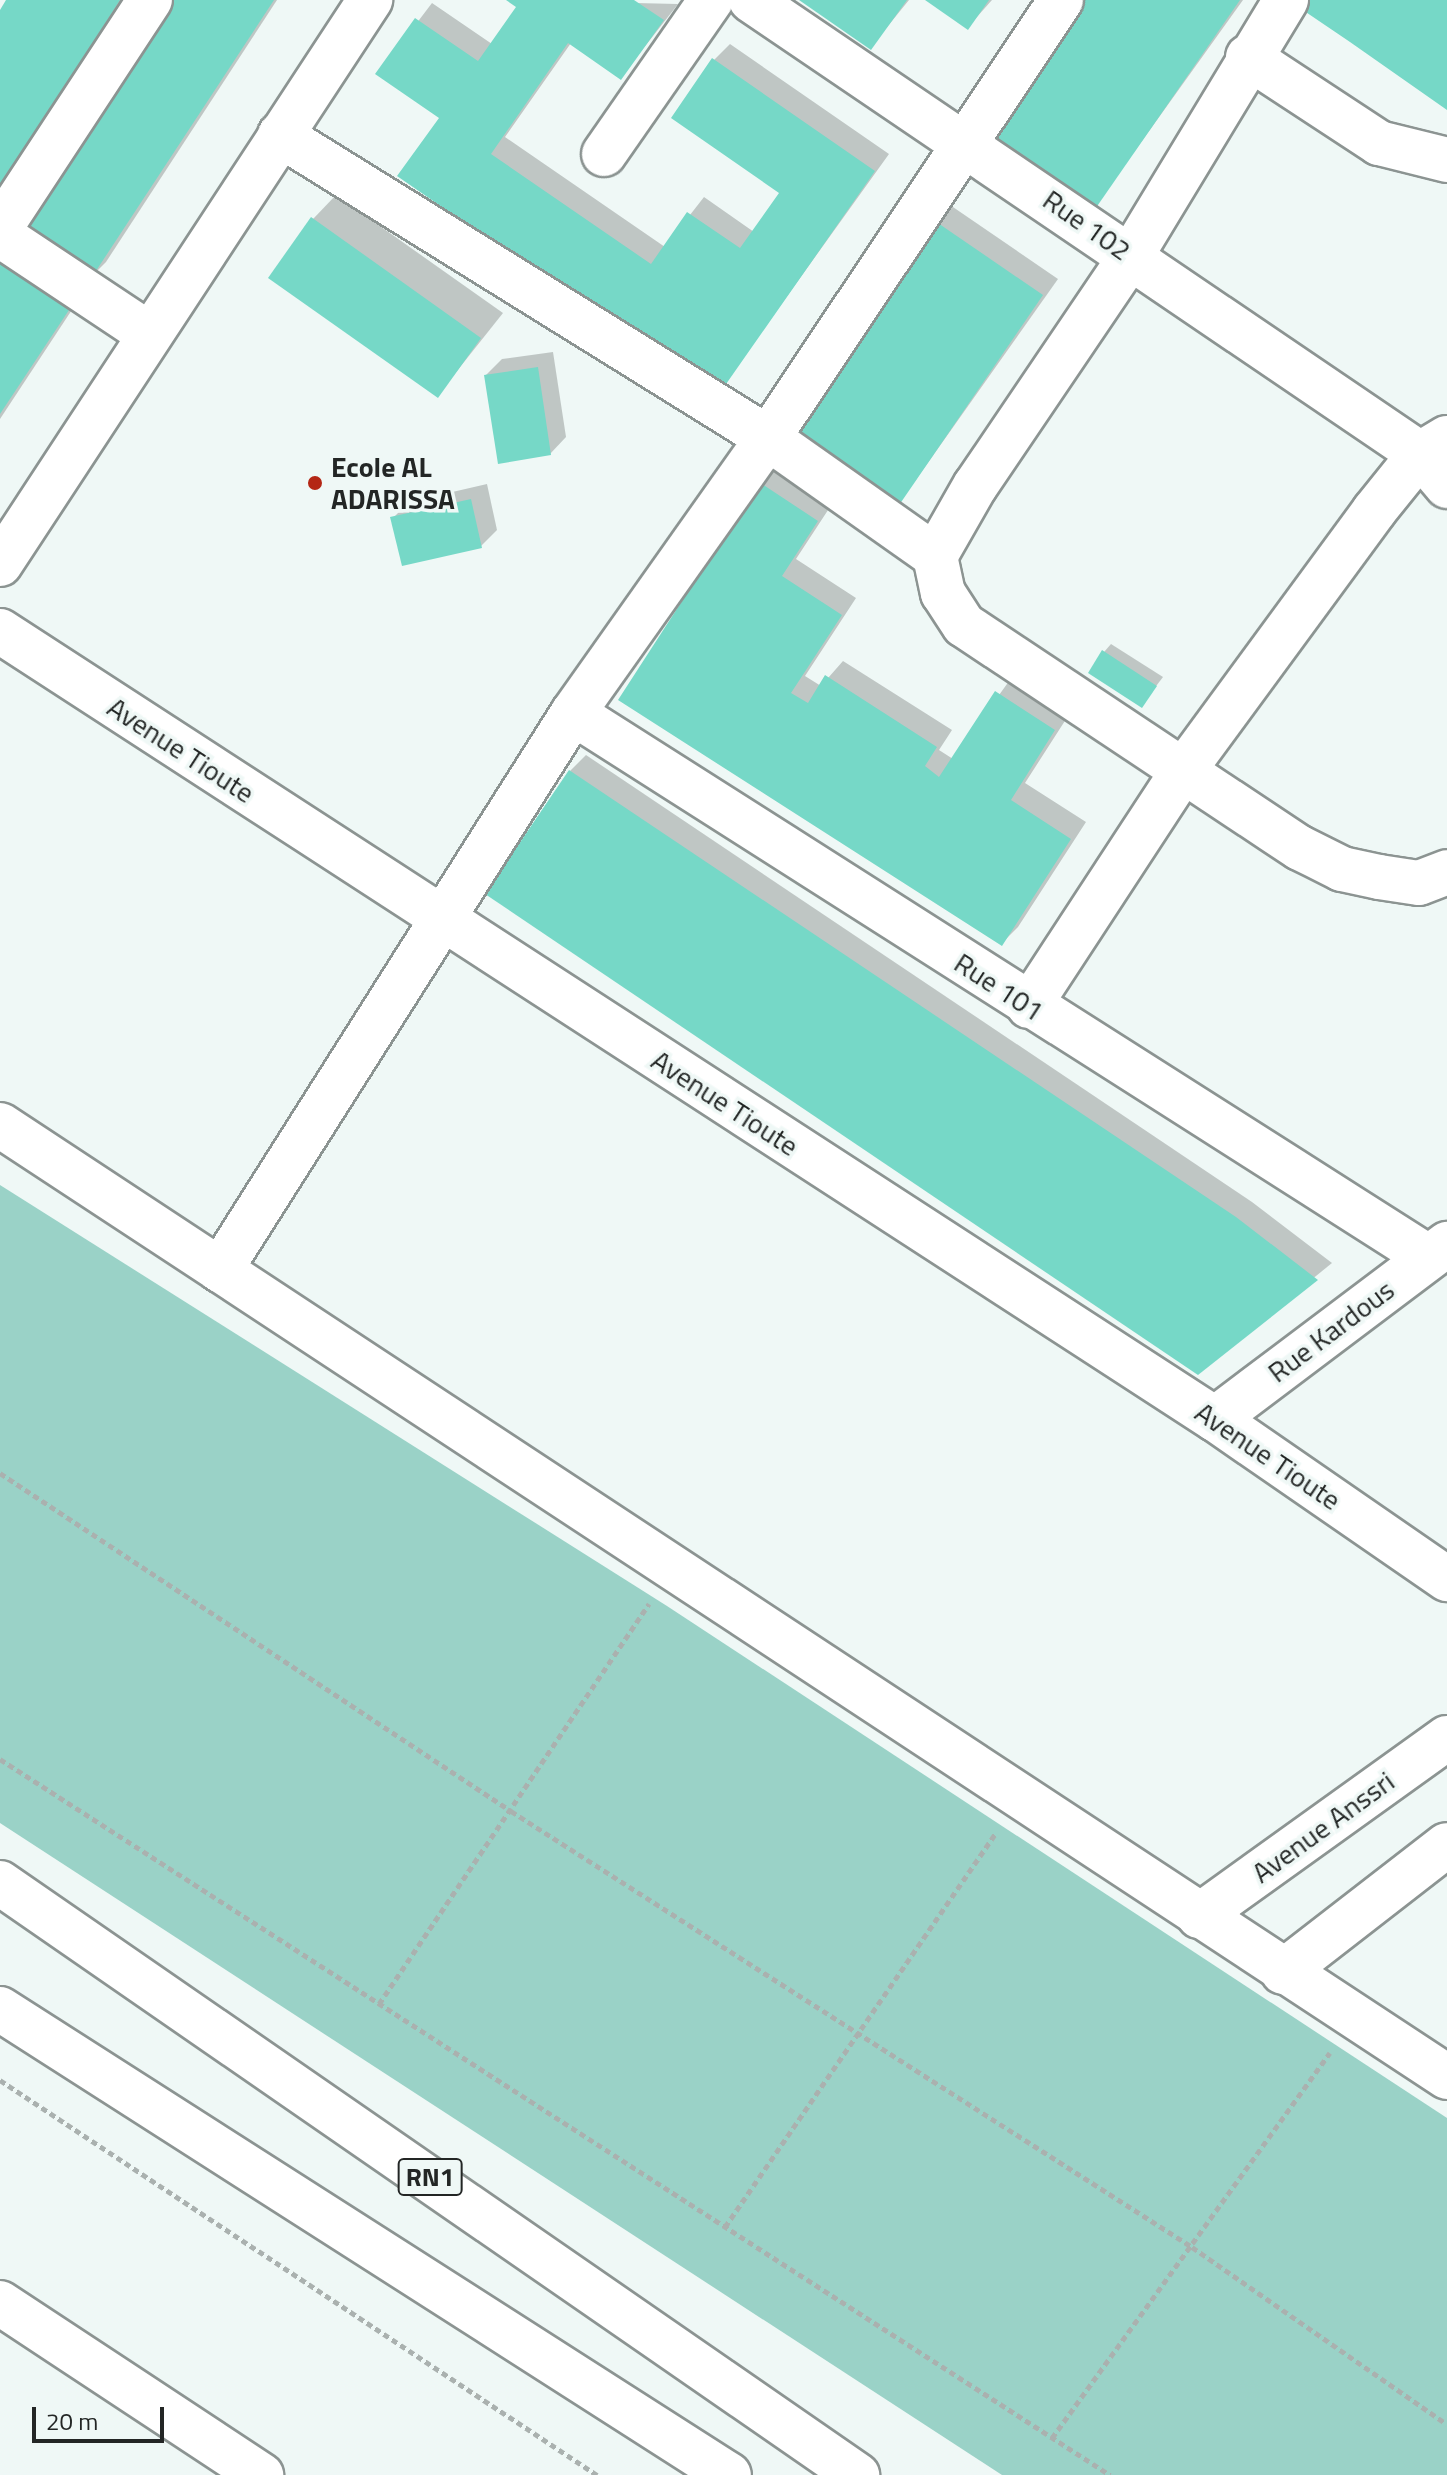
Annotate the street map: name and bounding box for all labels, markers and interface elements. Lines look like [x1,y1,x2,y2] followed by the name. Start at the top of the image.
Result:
[1037,183,1137,267] street label: Rue 102
[331,450,455,516] place label: Ecole AL ADARISSA
[306,474,324,492] marker: Ecole AL ADARISSA
[101,690,261,810] street label: Avenue Tioute
[948,946,1050,1028] street label: Rue 101
[645,1043,805,1163] street label: Avenue Tioute
[1261,1273,1401,1389] street label: Rue Kardous
[1189,1395,1347,1517] street label: Avenue Tioute
[1245,1764,1401,1890] street label: Avenue Anssri
[396,2155,464,2199] road number: RN1
[36,2391,168,2441] scale bar
[46,2403,98,2439] text: 20 m

